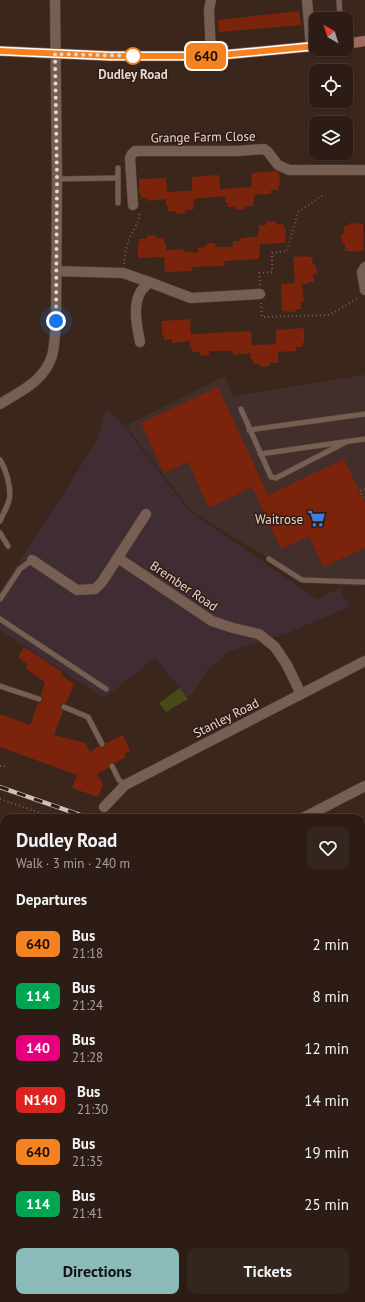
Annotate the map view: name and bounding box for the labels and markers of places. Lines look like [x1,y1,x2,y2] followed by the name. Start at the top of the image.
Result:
[124,47,142,65] marker: Dudley Road
[98,66,168,83] place label: Dudley Road
[306,509,326,529] supermarket icon: Waitrose
[255,511,303,528] place label: Waitrose

